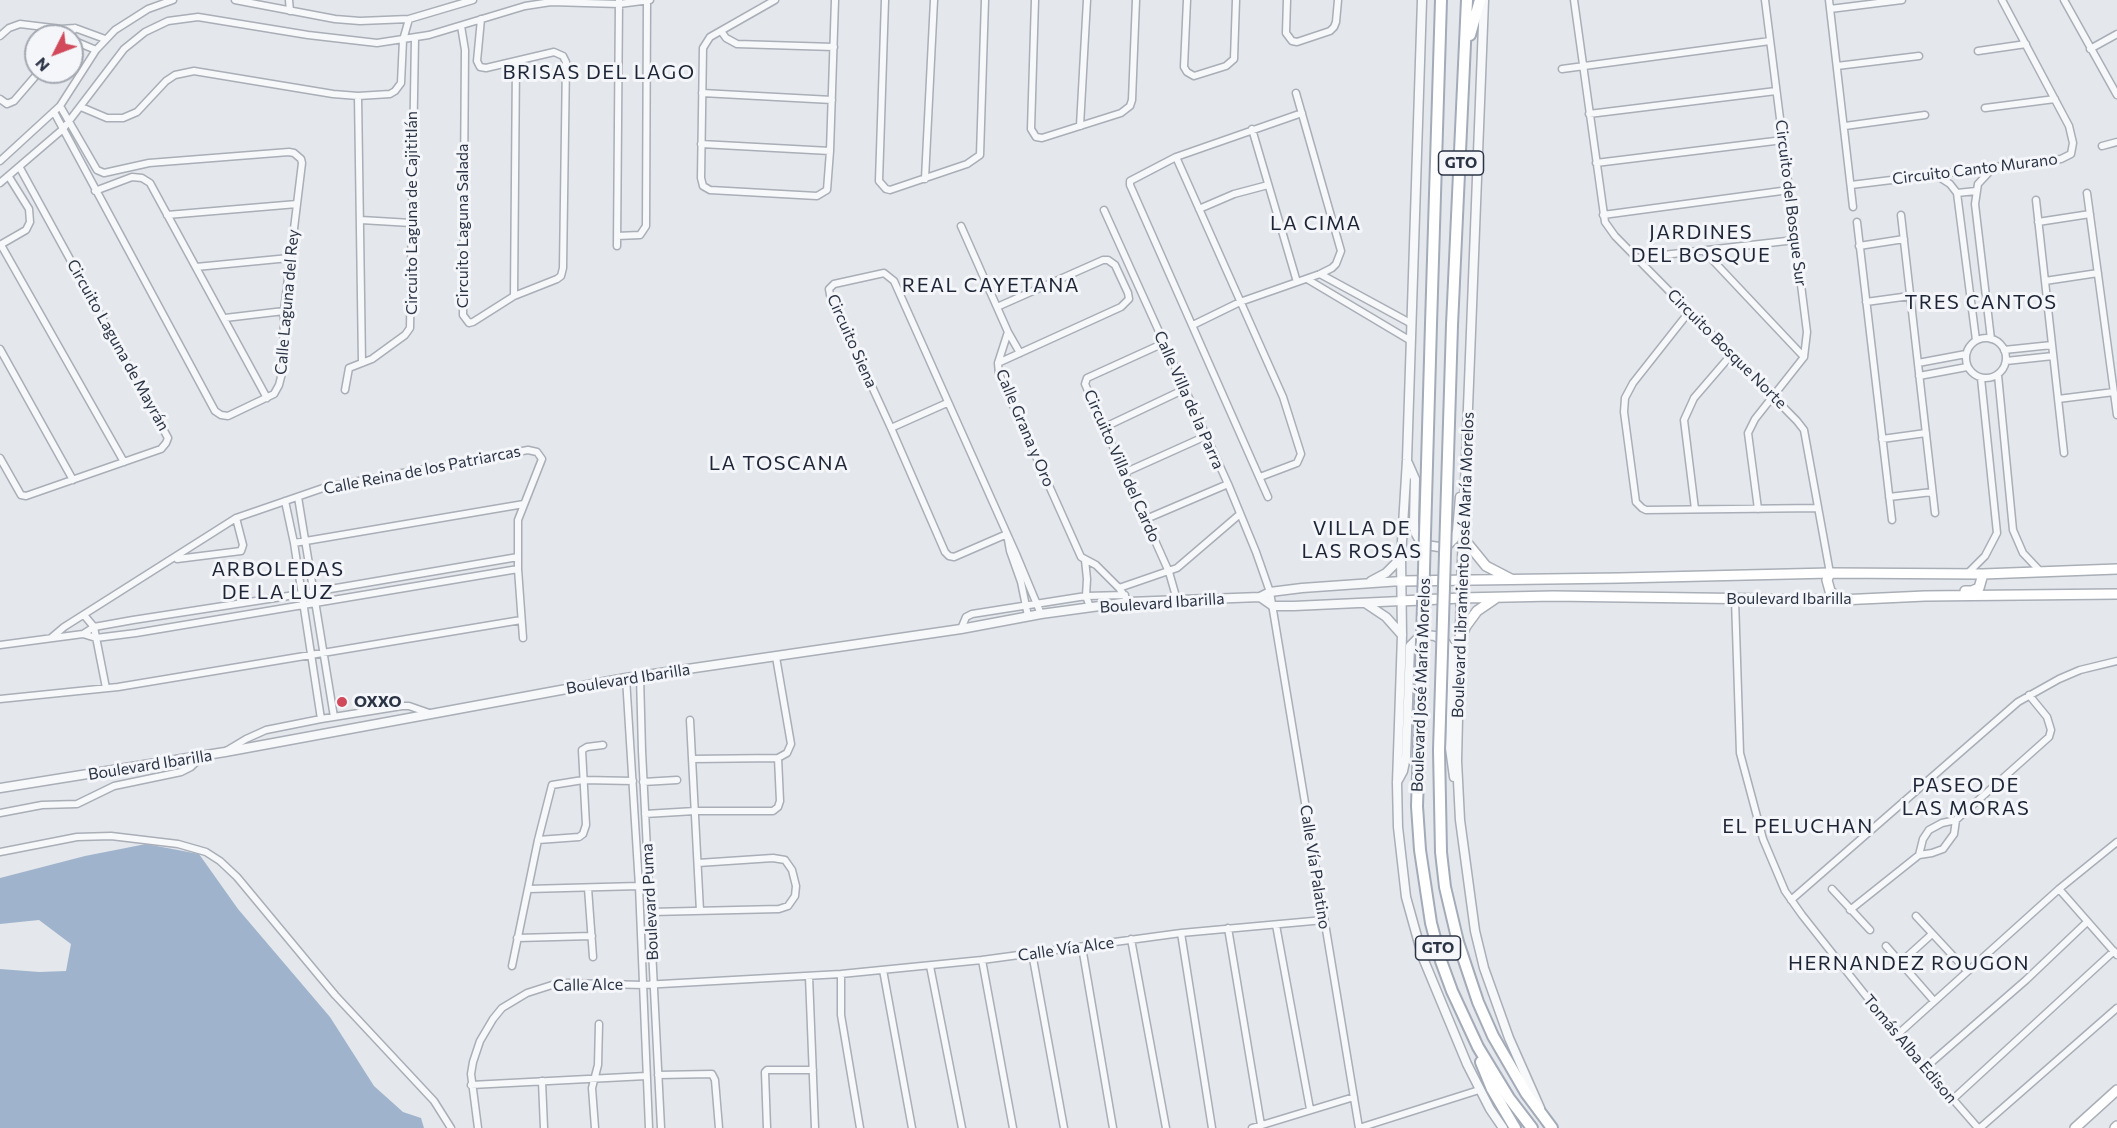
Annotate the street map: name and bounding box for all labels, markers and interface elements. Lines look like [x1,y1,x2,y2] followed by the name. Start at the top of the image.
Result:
[24,24,84,84] north arrow
[31,54,53,76] text: N
[502,60,696,84] district label: BRISAS DEL LAGO
[402,111,422,315] street label: Circuito Laguna de Cajititlán
[1771,119,1811,287] street label: Circuito del Bosque Sur
[453,144,473,308] street label: Circuito Laguna Salada
[1891,149,2059,189] street label: Circuito Canto Murano
[1438,151,1484,175] road number: GTO
[1270,211,1362,235] district label: LA CIMA
[1631,220,1771,267] district label: JARDINES DEL BOSQUE
[271,228,303,376] street label: Calle Laguna del Rey
[63,256,173,434] street label: Circuito Laguna de Mayrán
[902,273,1080,297] district label: REAL CAYETANA
[1663,285,1791,413] street label: Circuito Bosque Norte
[1905,290,2057,314] district label: TRES CANTOS
[823,291,881,391] street label: Circuito Siena
[1150,328,1228,472] street label: Calle Villa de la Parra
[992,366,1058,490] street label: Calle Grana y Oro
[1080,387,1164,545] street label: Circuito Villa del Cardo
[1448,412,1478,718] street label: Boulevard Libramiento José María Morelos
[322,441,522,499] street label: Calle Reina de los Patriarcas
[709,451,849,475] district label: LA TOSCANA
[1301,516,1423,563] district label: VILLA DE LAS ROSAS
[212,557,344,604] district label: ARBOLEDAS DE LA LUZ
[1408,578,1434,792] street label: Boulevard José María Morelos
[1099,589,1225,617] street label: Boulevard Ibarilla
[1726,589,1852,609] street label: Boulevard Ibarilla
[565,660,691,698] street label: Boulevard Ibarilla
[354,692,401,712] place label: OXXO
[335,695,349,709] marker: OXXO
[87,746,213,784] street label: Boulevard Ibarilla
[1902,773,2030,820] district label: PASEO DE LAS MORAS
[1296,803,1334,931] street label: Calle Vía Palatino
[1722,814,1874,838] district label: EL PELUCHAN
[637,843,663,961] street label: Boulevard Puma
[1017,933,1115,965] street label: Calle Vía Alce
[1416,936,1460,960] road number: GTO
[1788,951,2030,975] district label: HERNANDEZ ROUGON
[553,975,623,995] street label: Calle Alce
[1859,991,1961,1107] street label: Tomás Alba Edison

